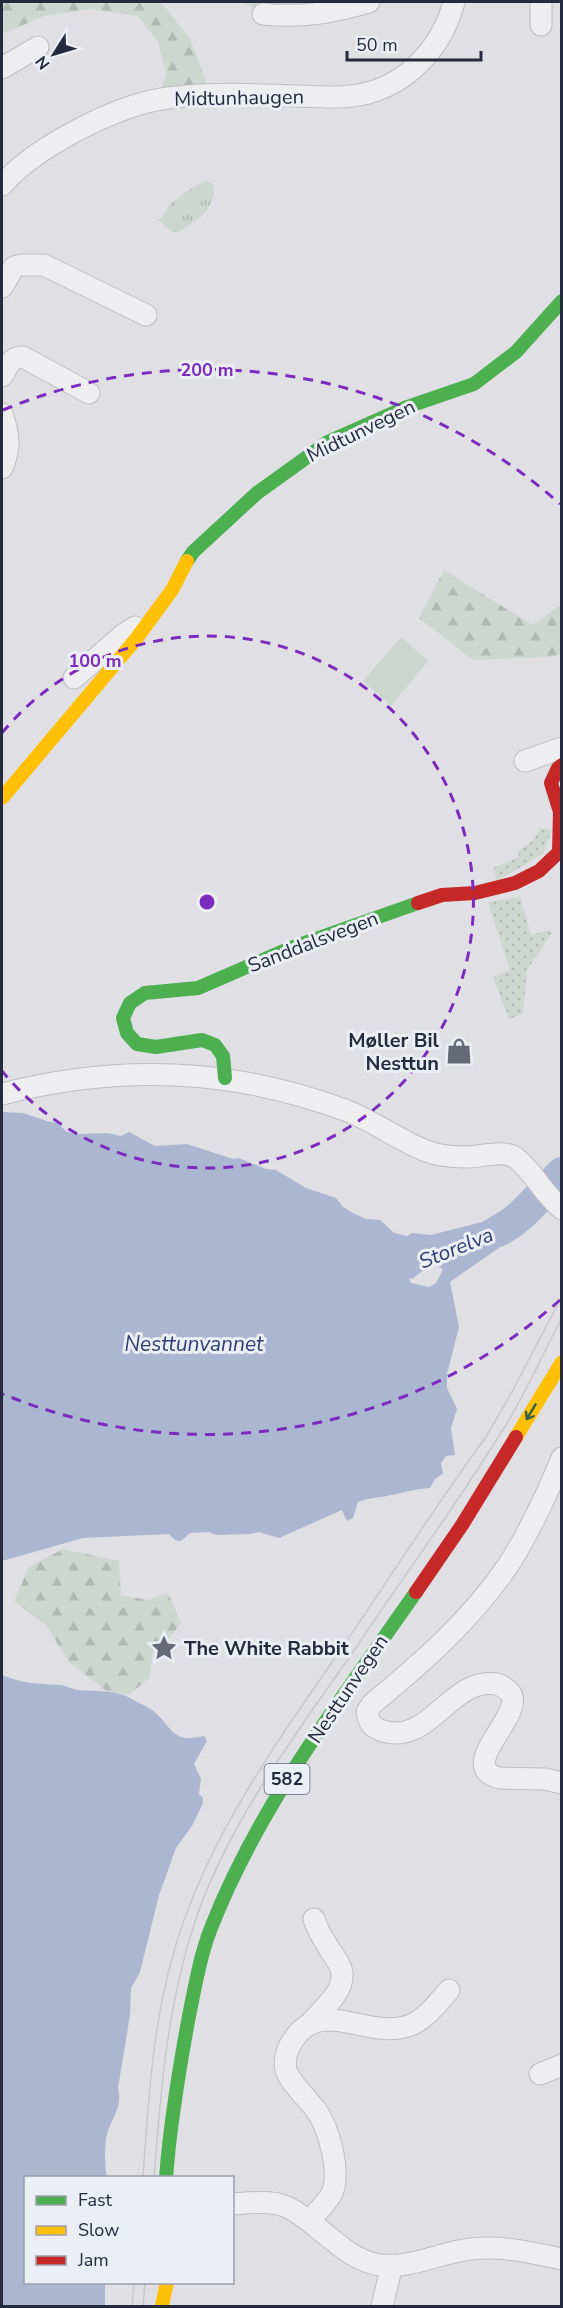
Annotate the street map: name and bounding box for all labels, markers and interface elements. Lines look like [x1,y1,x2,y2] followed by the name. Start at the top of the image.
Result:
[24,24,84,84] north arrow
[347,24,480,62] scale bar
[356,33,398,57] text: 50 m
[30,51,55,74] text: N
[174,83,304,113] street label: Midtunhaugen
[180,358,234,382] text: 200 m
[302,393,420,469] street label: Midtunvegen
[68,649,122,673] text: 100 m
[197,892,217,912] centre of rings
[244,905,382,979] street label: Sanddalsvegen
[348,1027,440,1077] place label: Møller Bil Nesttun
[444,1036,474,1066] shop icon: Møller Bil Nesttun
[415,1220,497,1276] water label: Storelva
[125,1330,264,1358] water label: Nesttunvannet
[525,1403,537,1420] one-way arrow
[302,1629,394,1749] street label: Nesttunvegen
[149,1633,179,1663] place icon: The White Rabbit
[184,1635,349,1662] place label: The White Rabbit
[264,1764,310,1794] road number: 582
[24,2176,234,2284] legend
[78,2188,113,2212] text: Fast
[78,2218,119,2242] text: Slow
[77,2248,109,2272] text: Jam

